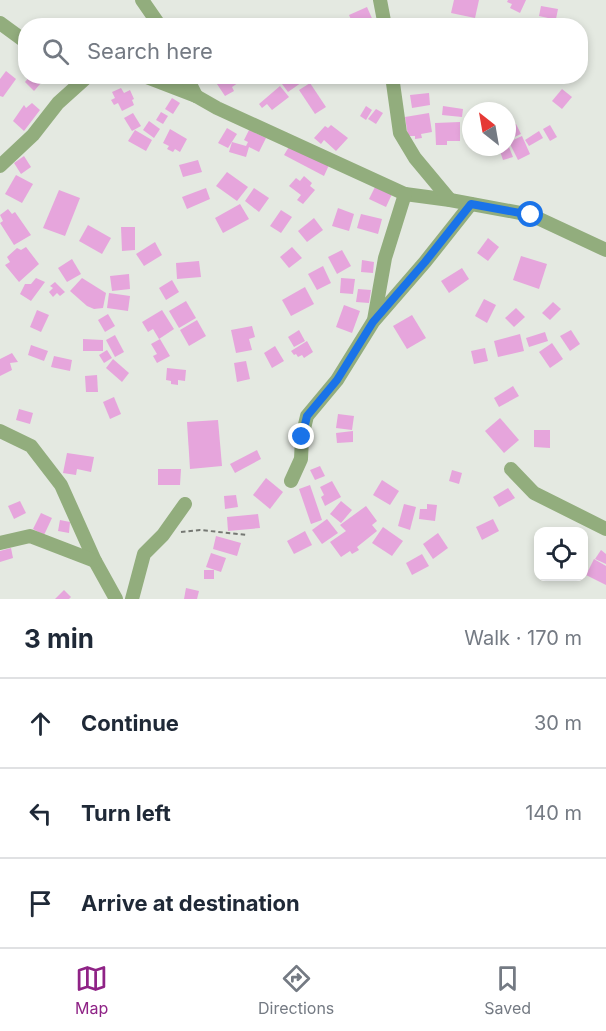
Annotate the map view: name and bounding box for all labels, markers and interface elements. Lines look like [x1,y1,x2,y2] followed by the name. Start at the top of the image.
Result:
[18,18,588,84] search box
[39,35,72,68] icon: search
[87,38,213,64] text: Search here
[462,102,516,156] north arrow
[517,201,543,227] route start
[288,423,314,449] route end
[534,527,588,581] map controls
[534,527,588,581] button: locate
[24,623,94,654] text: 3 min
[464,626,582,650] text: Walk · 170 m
[24,707,57,740] icon: ahead
[81,710,179,736] text: Continue
[534,711,582,735] text: 30 m
[24,797,57,830] icon: left
[81,800,171,826] text: Turn left
[525,801,582,825] text: 140 m
[24,887,57,920] icon: arrive
[81,890,300,916] text: Arrive at destination
[75,962,108,1018] tab: Map
[258,962,334,1018] tab: Directions
[484,962,531,1018] tab: Saved

